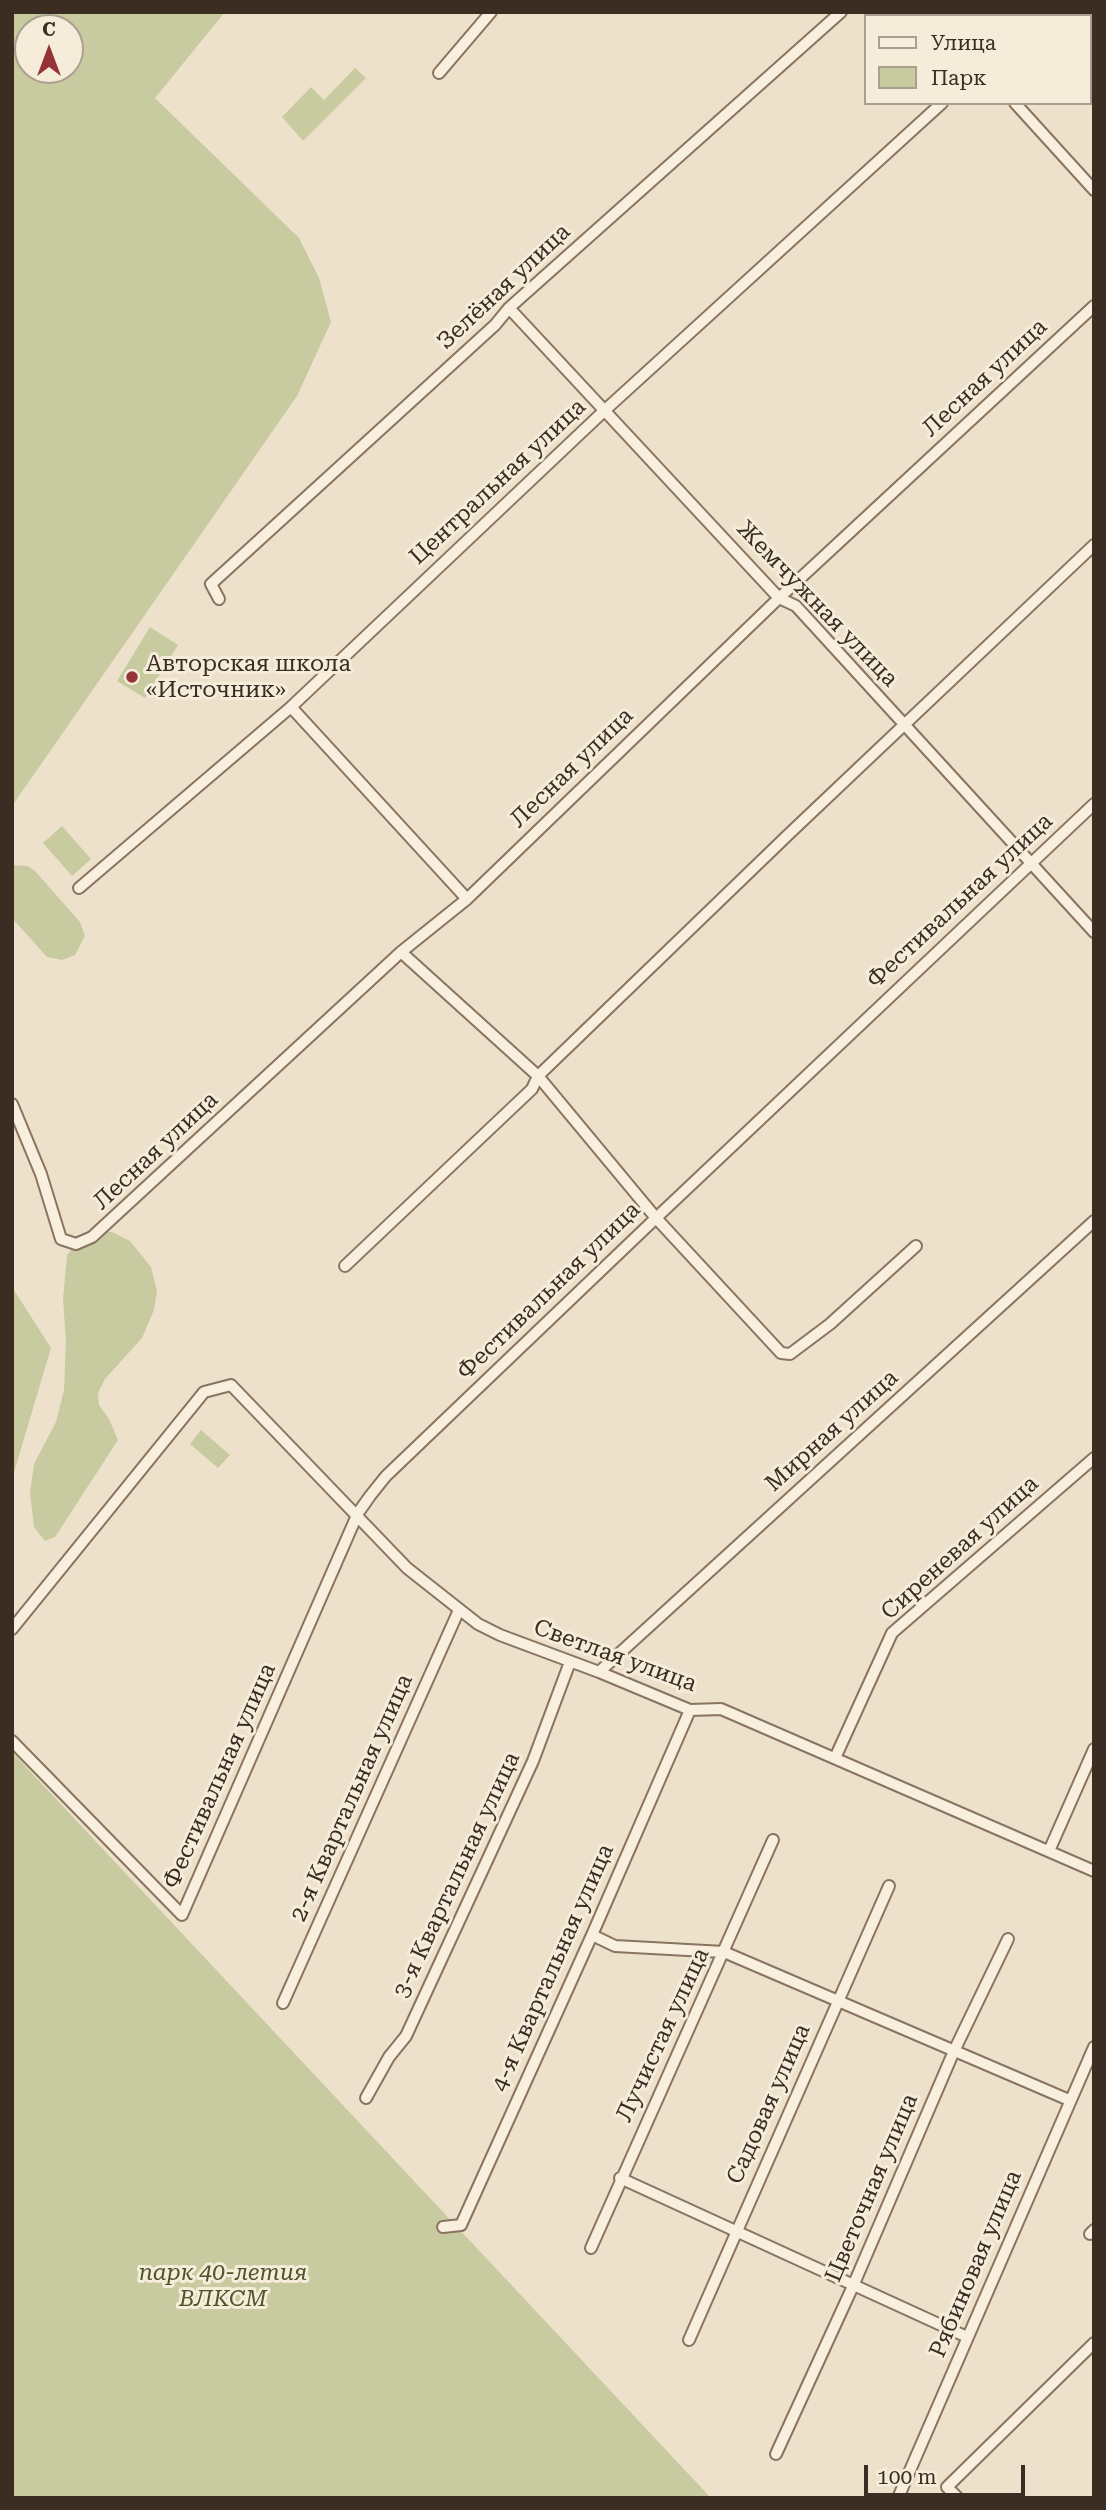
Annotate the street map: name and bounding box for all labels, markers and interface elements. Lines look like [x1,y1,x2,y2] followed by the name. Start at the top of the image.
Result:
[14,14,84,84] north arrow
[864,14,1092,105] legend
[42,18,56,41] text: С
[931,31,996,55] text: Улица
[931,66,987,90] text: Парк
[432,218,576,356] street label: Зелёная улица
[917,313,1053,443] street label: Лесная улица
[404,393,592,571] street label: Центральная улица
[731,515,903,693] street label: Жемчужная улица
[146,650,351,704] place label: Авторская школа «Источник»
[124,669,140,685] marker: Авторская школа «Источник»
[505,702,639,834] street label: Лесная улица
[861,808,1059,994] street label: Фестивальная улица
[88,1086,224,1216] street label: Лесная улица
[452,1196,646,1386] street label: Фестивальная улица
[760,1364,904,1498] street label: Мирная улица
[876,1470,1044,1626] street label: Сиреневая улица
[530,1614,700,1698] street label: Светлая улица
[158,1659,282,1893] street label: Фестивальная улица
[285,1670,419,1926] street label: 2-я Квартальная улица
[388,1748,526,2002] street label: 3-я Квартальная улица
[486,1840,620,2096] street label: 4-я Квартальная улица
[611,1944,715,2126] street label: Лучистая улица
[721,2020,817,2188] street label: Садовая улица
[820,2090,924,2286] street label: Цветочная улица
[924,2166,1028,2362] street label: Рябиновая улица
[139,2259,307,2313] park label: парк 40-летия ВЛКСМ
[868,2450,1029,2494] scale bar
[877,2465,937,2489] text: 100 m

